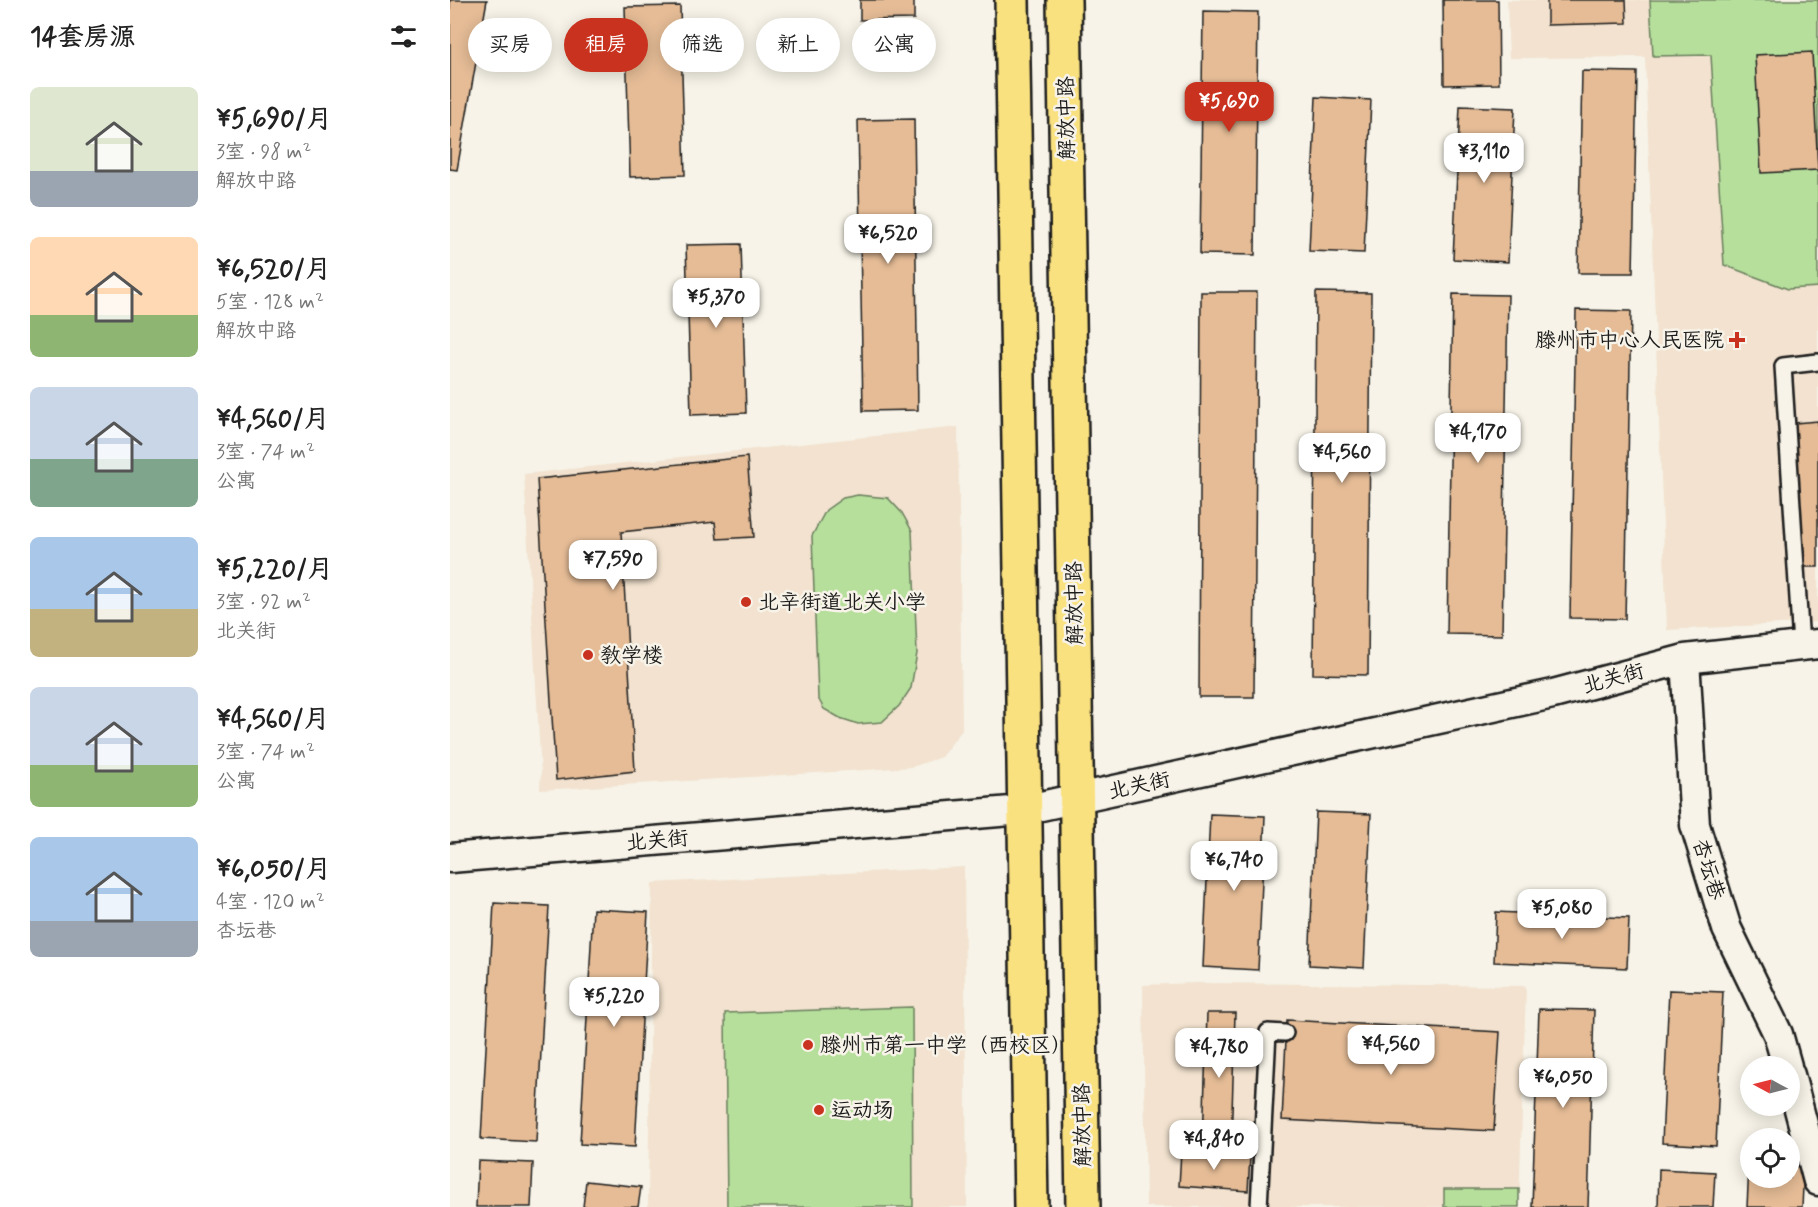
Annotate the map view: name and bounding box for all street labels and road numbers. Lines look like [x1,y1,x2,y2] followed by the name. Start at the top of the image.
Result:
[1052,76,1082,160] street label: 解放中路
[1060,561,1090,645] street label: 解放中路
[1579,657,1647,701] street label: 北关街
[1105,766,1173,806] street label: 北关街
[624,824,690,858] street label: 北关街
[1685,835,1731,904] street label: 杏坛巷
[1068,1083,1098,1167] street label: 解放中路

